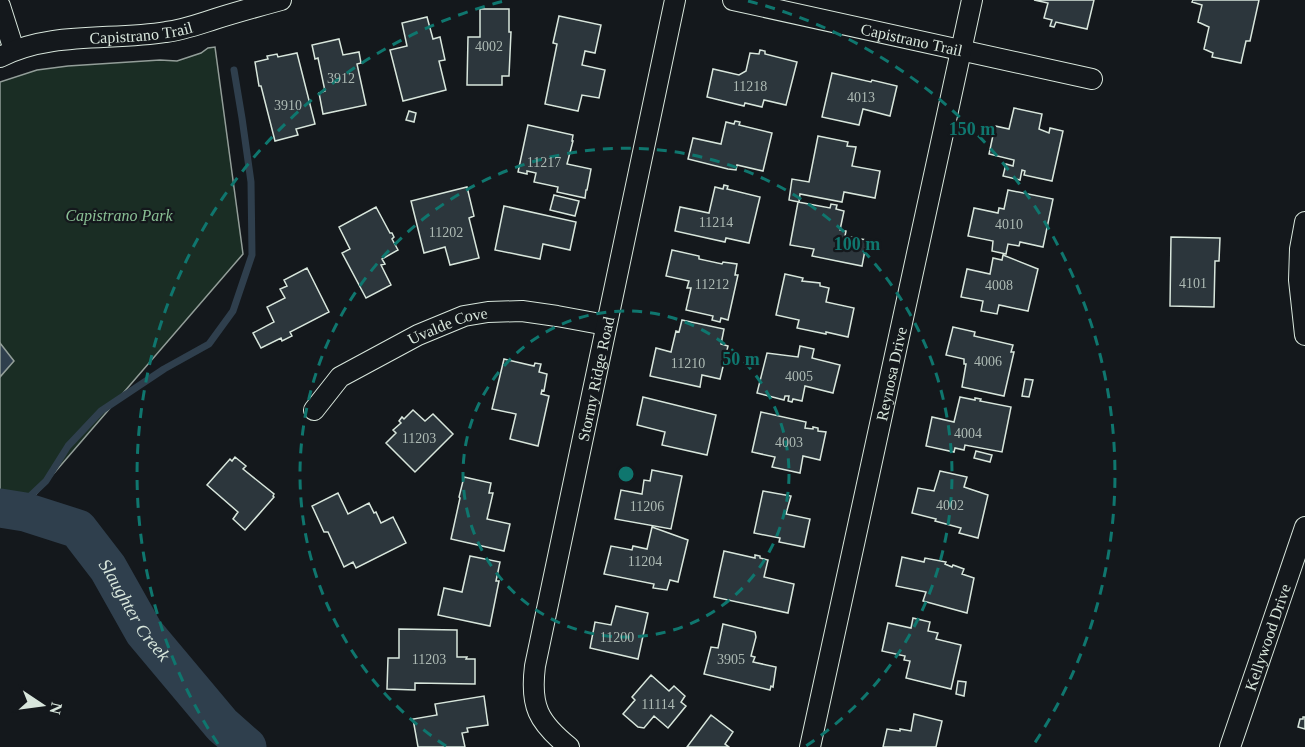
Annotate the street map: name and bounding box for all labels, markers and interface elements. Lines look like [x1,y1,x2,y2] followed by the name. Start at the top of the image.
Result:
[89,18,195,46] street label: Capistrano Trail
[859,20,965,59] street label: Capistrano Trail
[475,39,503,54] house number: 4002
[327,71,355,86] house number: 3912
[733,79,767,94] house number: 11218
[847,90,875,105] house number: 4013
[274,98,302,113] house number: 3910
[949,119,995,139] text: 150 m
[527,155,561,170] house number: 11217
[65,207,173,225] park label: Capistrano Park
[699,215,733,230] house number: 11214
[995,217,1023,232] house number: 4010
[429,225,463,240] house number: 11202
[834,234,880,254] text: 100 m
[1179,276,1207,291] house number: 4101
[695,277,729,292] house number: 11212
[985,278,1013,293] house number: 4008
[405,304,489,348] street label: Uvalde Cove
[574,315,617,443] street label: Stormy Ridge Road
[873,325,909,422] street label: Reynosa Drive
[722,349,760,369] text: 50 m
[974,354,1002,369] house number: 4006
[671,356,705,371] house number: 11210
[785,369,813,384] house number: 4005
[954,426,982,441] house number: 4004
[402,431,436,446] house number: 11203
[775,435,803,450] house number: 4003
[616,464,636,484] centre of rings
[936,498,964,513] house number: 4002
[630,499,664,514] house number: 11206
[628,554,662,569] house number: 11204
[95,555,175,666] water label: Slaughter Creek
[1241,582,1293,693] street label: Kellywood Drive
[600,630,634,645] house number: 11200
[412,652,446,667] house number: 11203
[717,652,745,667] house number: 3905
[12,675,72,735] north arrow
[641,697,675,712] house number: 11114
[46,701,66,716] text: N

